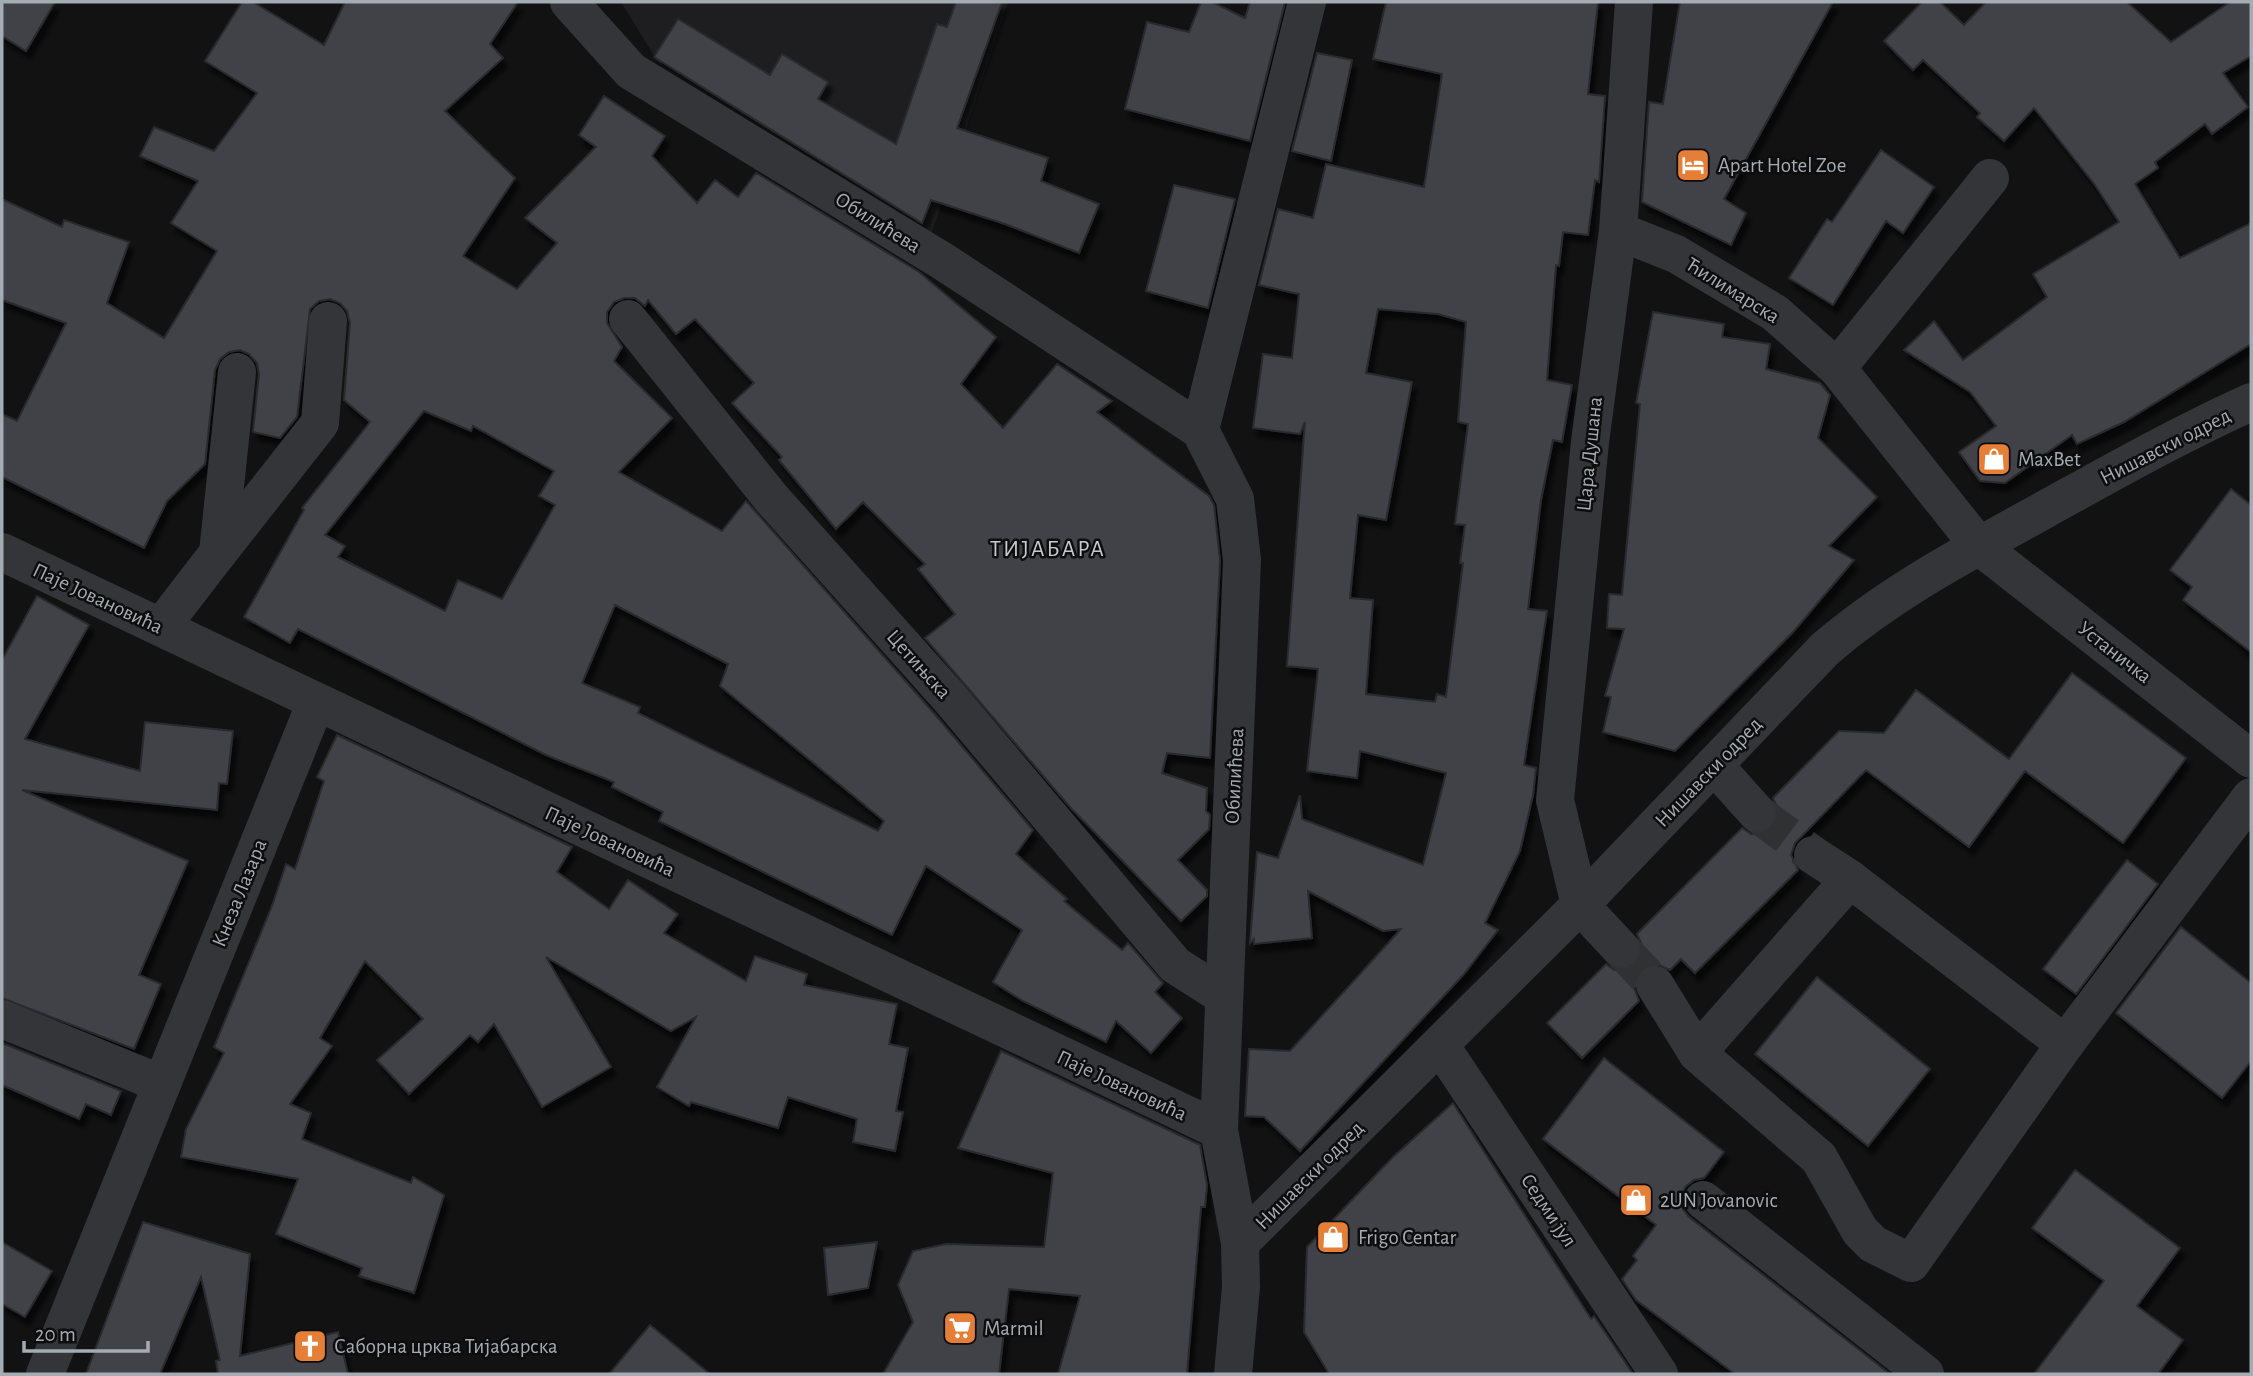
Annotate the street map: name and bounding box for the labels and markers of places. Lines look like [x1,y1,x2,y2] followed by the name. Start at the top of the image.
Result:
[1674,146,1712,184] hotel icon: Apart Hotel Zoe
[1718,155,1846,176] place label: Apart Hotel Zoe
[1975,440,2013,478] shop icon: MaxBet
[2018,449,2081,470] place label: MaxBet
[1617,1181,1655,1219] shop icon: 2UN Jovanovic
[1660,1190,1778,1211] place label: 2UN Jovanovic
[1314,1218,1352,1256] shop icon: Frigo Centar
[1358,1227,1456,1248] place label: Frigo Centar
[941,1309,979,1347] supermarket icon: Marmil
[984,1318,1044,1339] place label: Marmil
[291,1327,329,1365] church icon: Саборна црква Тијабарска
[334,1336,558,1357] place label: Саборна црква Тијабарска

